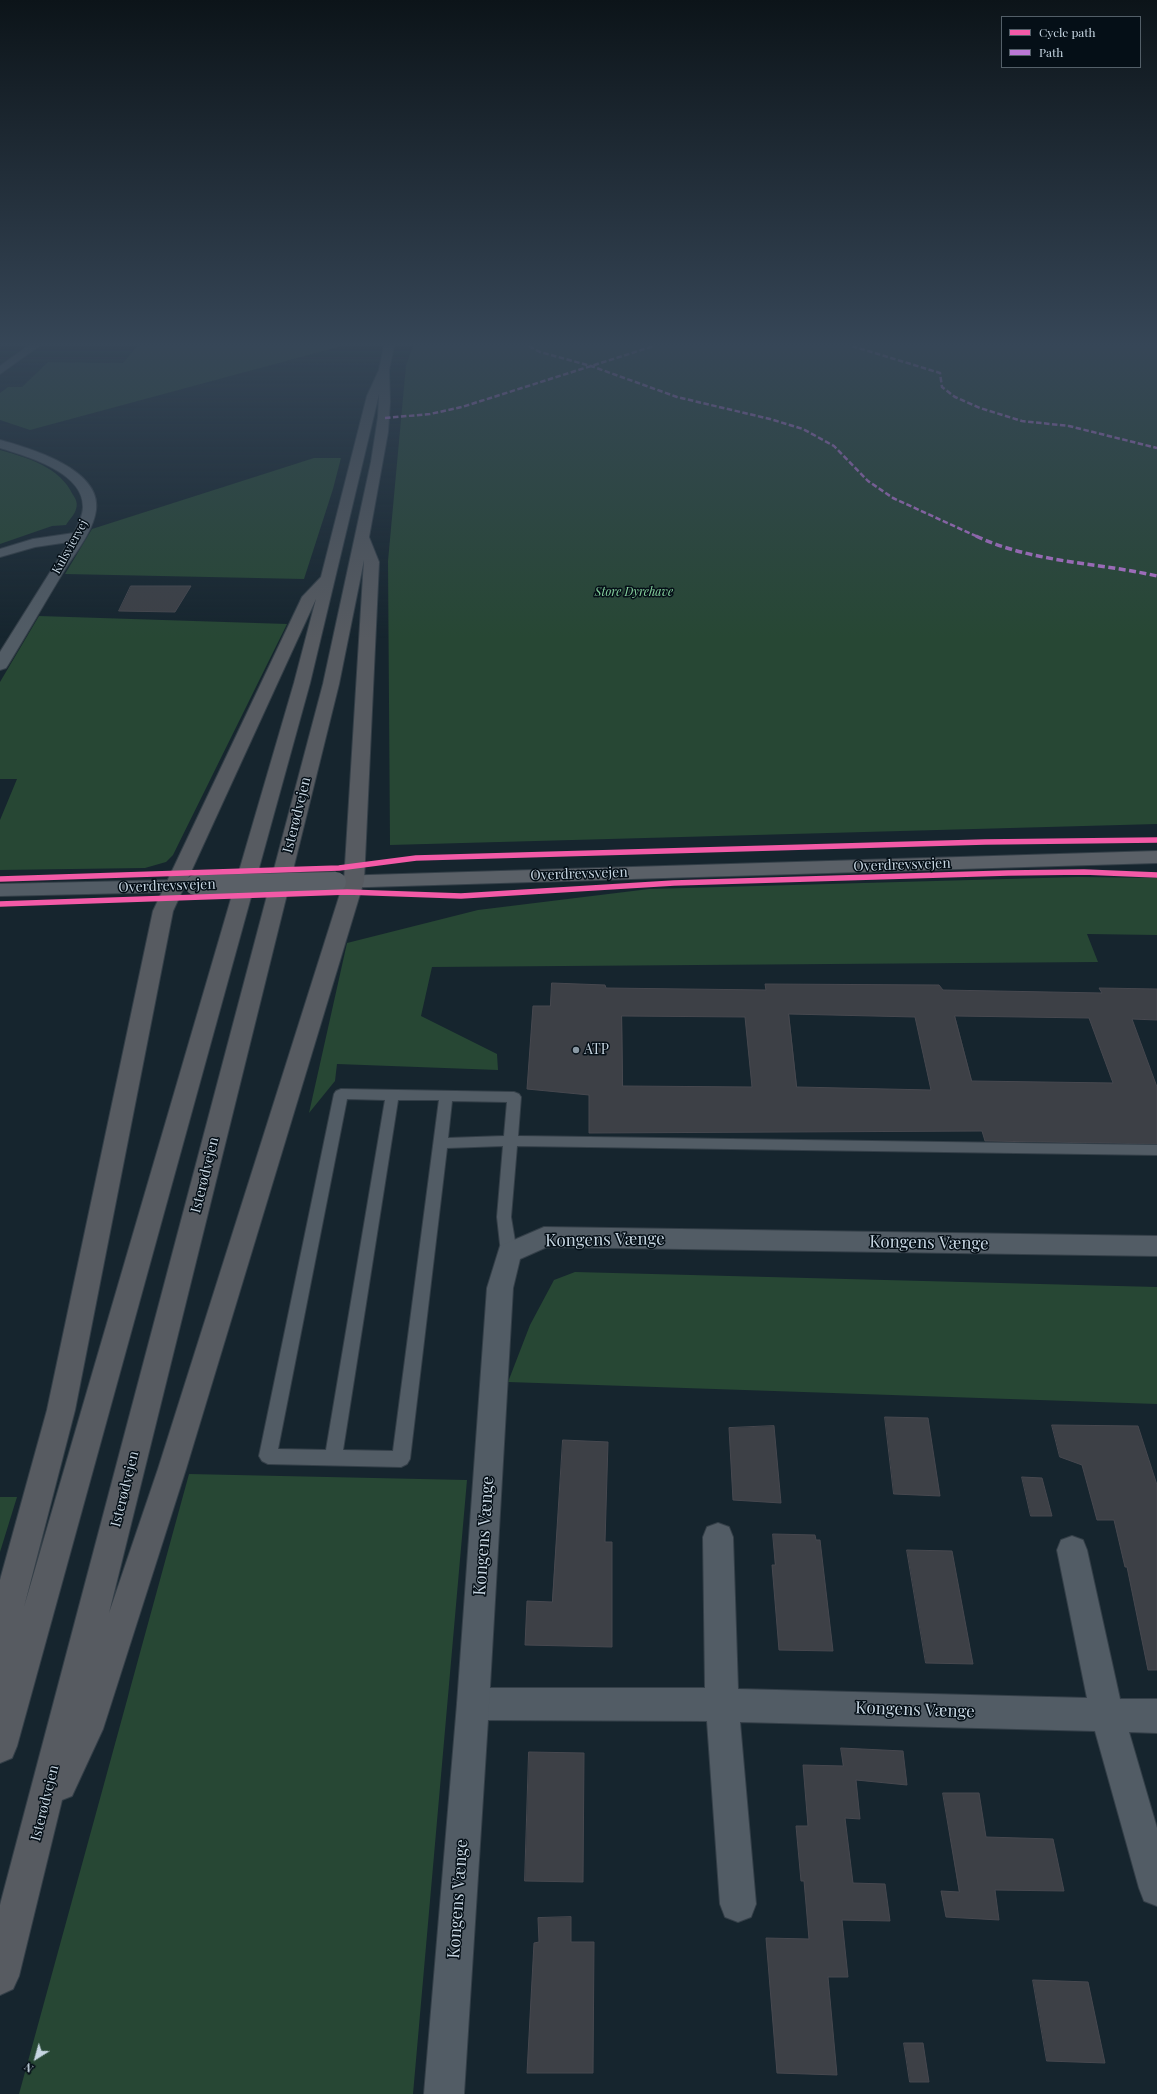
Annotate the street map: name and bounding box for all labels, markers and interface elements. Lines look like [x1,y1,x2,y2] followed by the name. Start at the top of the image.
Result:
[1001,16,1141,68] legend
[1039,24,1096,40] text: Cycle path
[1039,44,1063,60] text: Path
[49,518,91,576] street label: Kulsviervej
[595,585,673,599] park label: Store Dyrehave
[279,775,315,855] street label: Isterødvejen
[853,855,951,875] street label: Overdrevsvejen
[530,864,628,884] street label: Overdrevsvejen
[118,876,216,896] street label: Overdrevsvejen
[584,1042,609,1058] place label: ATP
[571,1045,581,1055] marker: ATP
[187,1135,223,1215] street label: Isterødvejen
[545,1229,665,1251] street label: Kongens Vænge
[869,1232,989,1254] street label: Kongens Vænge
[107,1449,143,1529] street label: Isterødvejen
[470,1476,498,1596] street label: Kongens Vænge
[855,1698,975,1722] street label: Kongens Vænge
[27,1763,63,1843] street label: Isterødvejen
[444,1839,472,1959] street label: Kongens Vænge
[16,2038,56,2078] north arrow
[21,2060,36,2076] text: N

